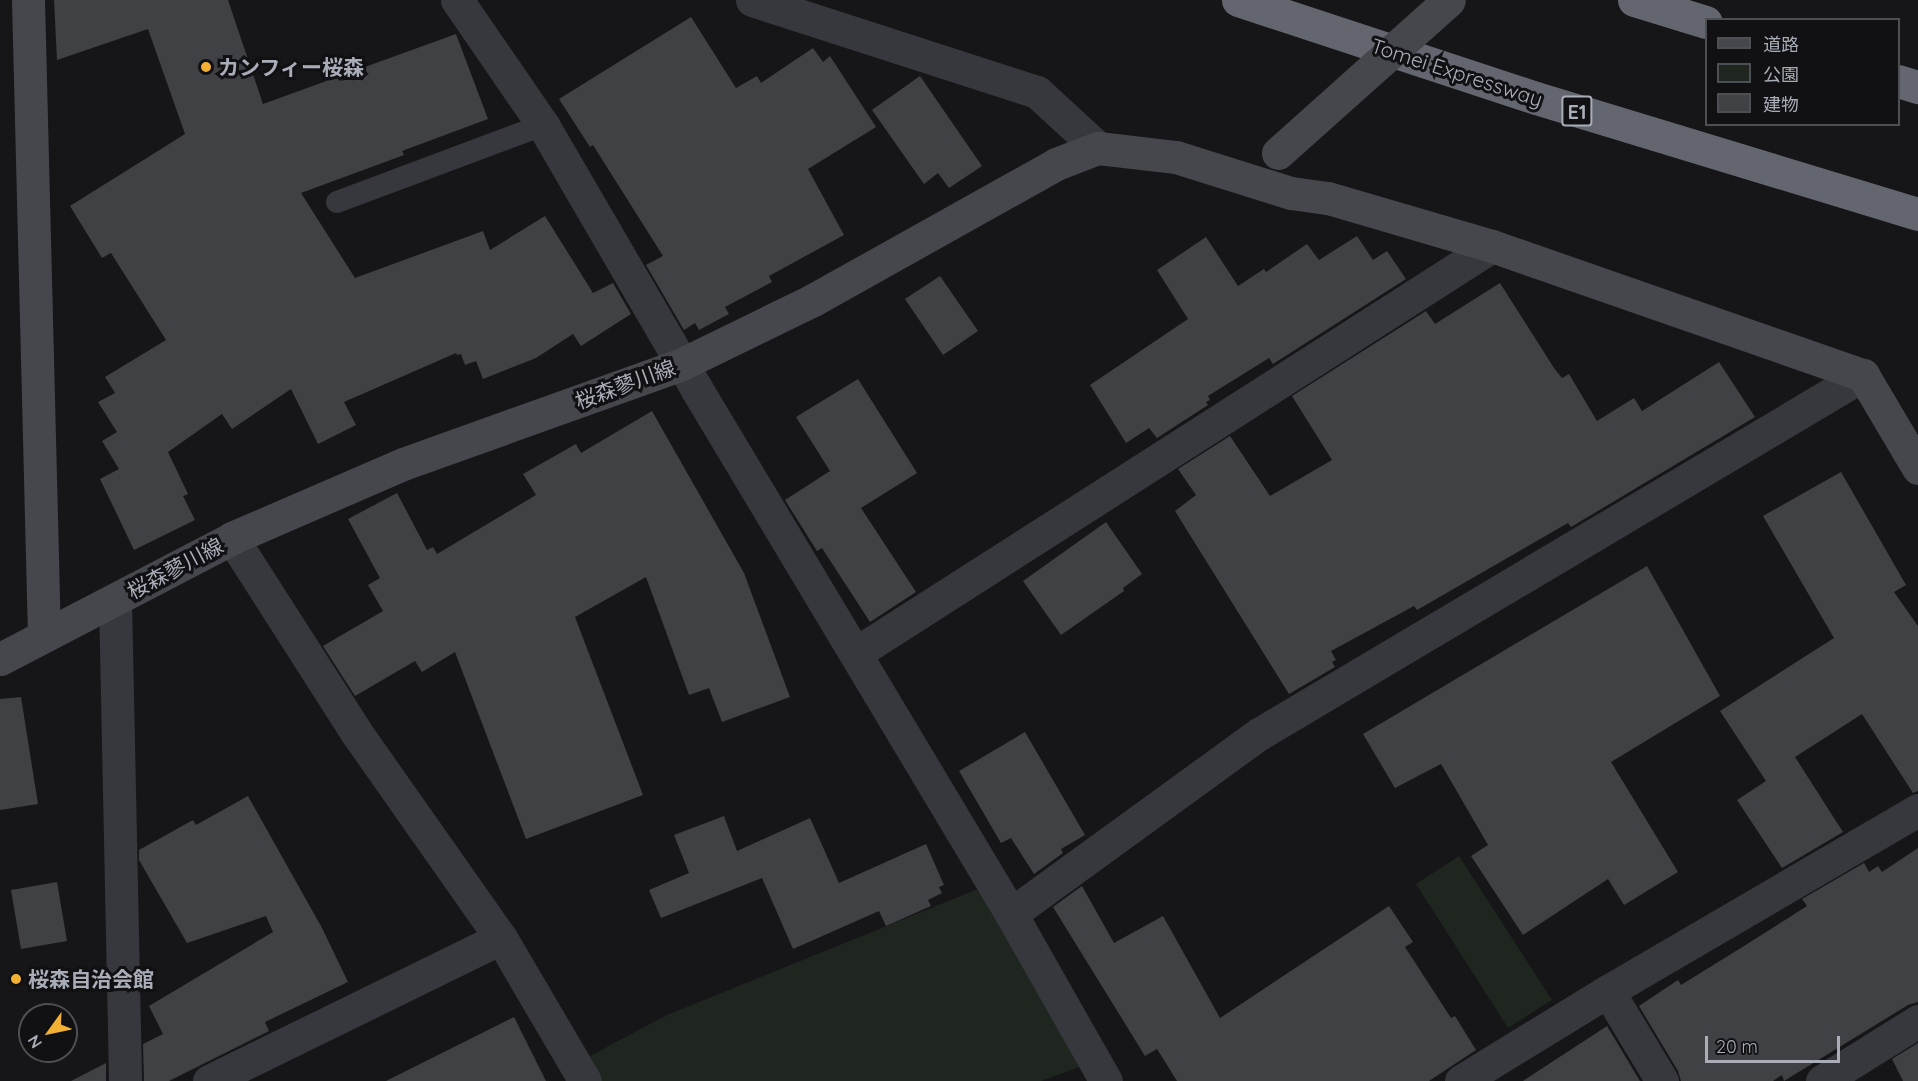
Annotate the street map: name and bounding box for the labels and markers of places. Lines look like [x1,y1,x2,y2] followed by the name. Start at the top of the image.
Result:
[218,54,365,80] place label: カンフィー桜森
[199,60,213,74] marker: カンフィー桜森
[28,966,154,992] place label: 桜森自治会館
[9,972,23,986] marker: 桜森自治会館

